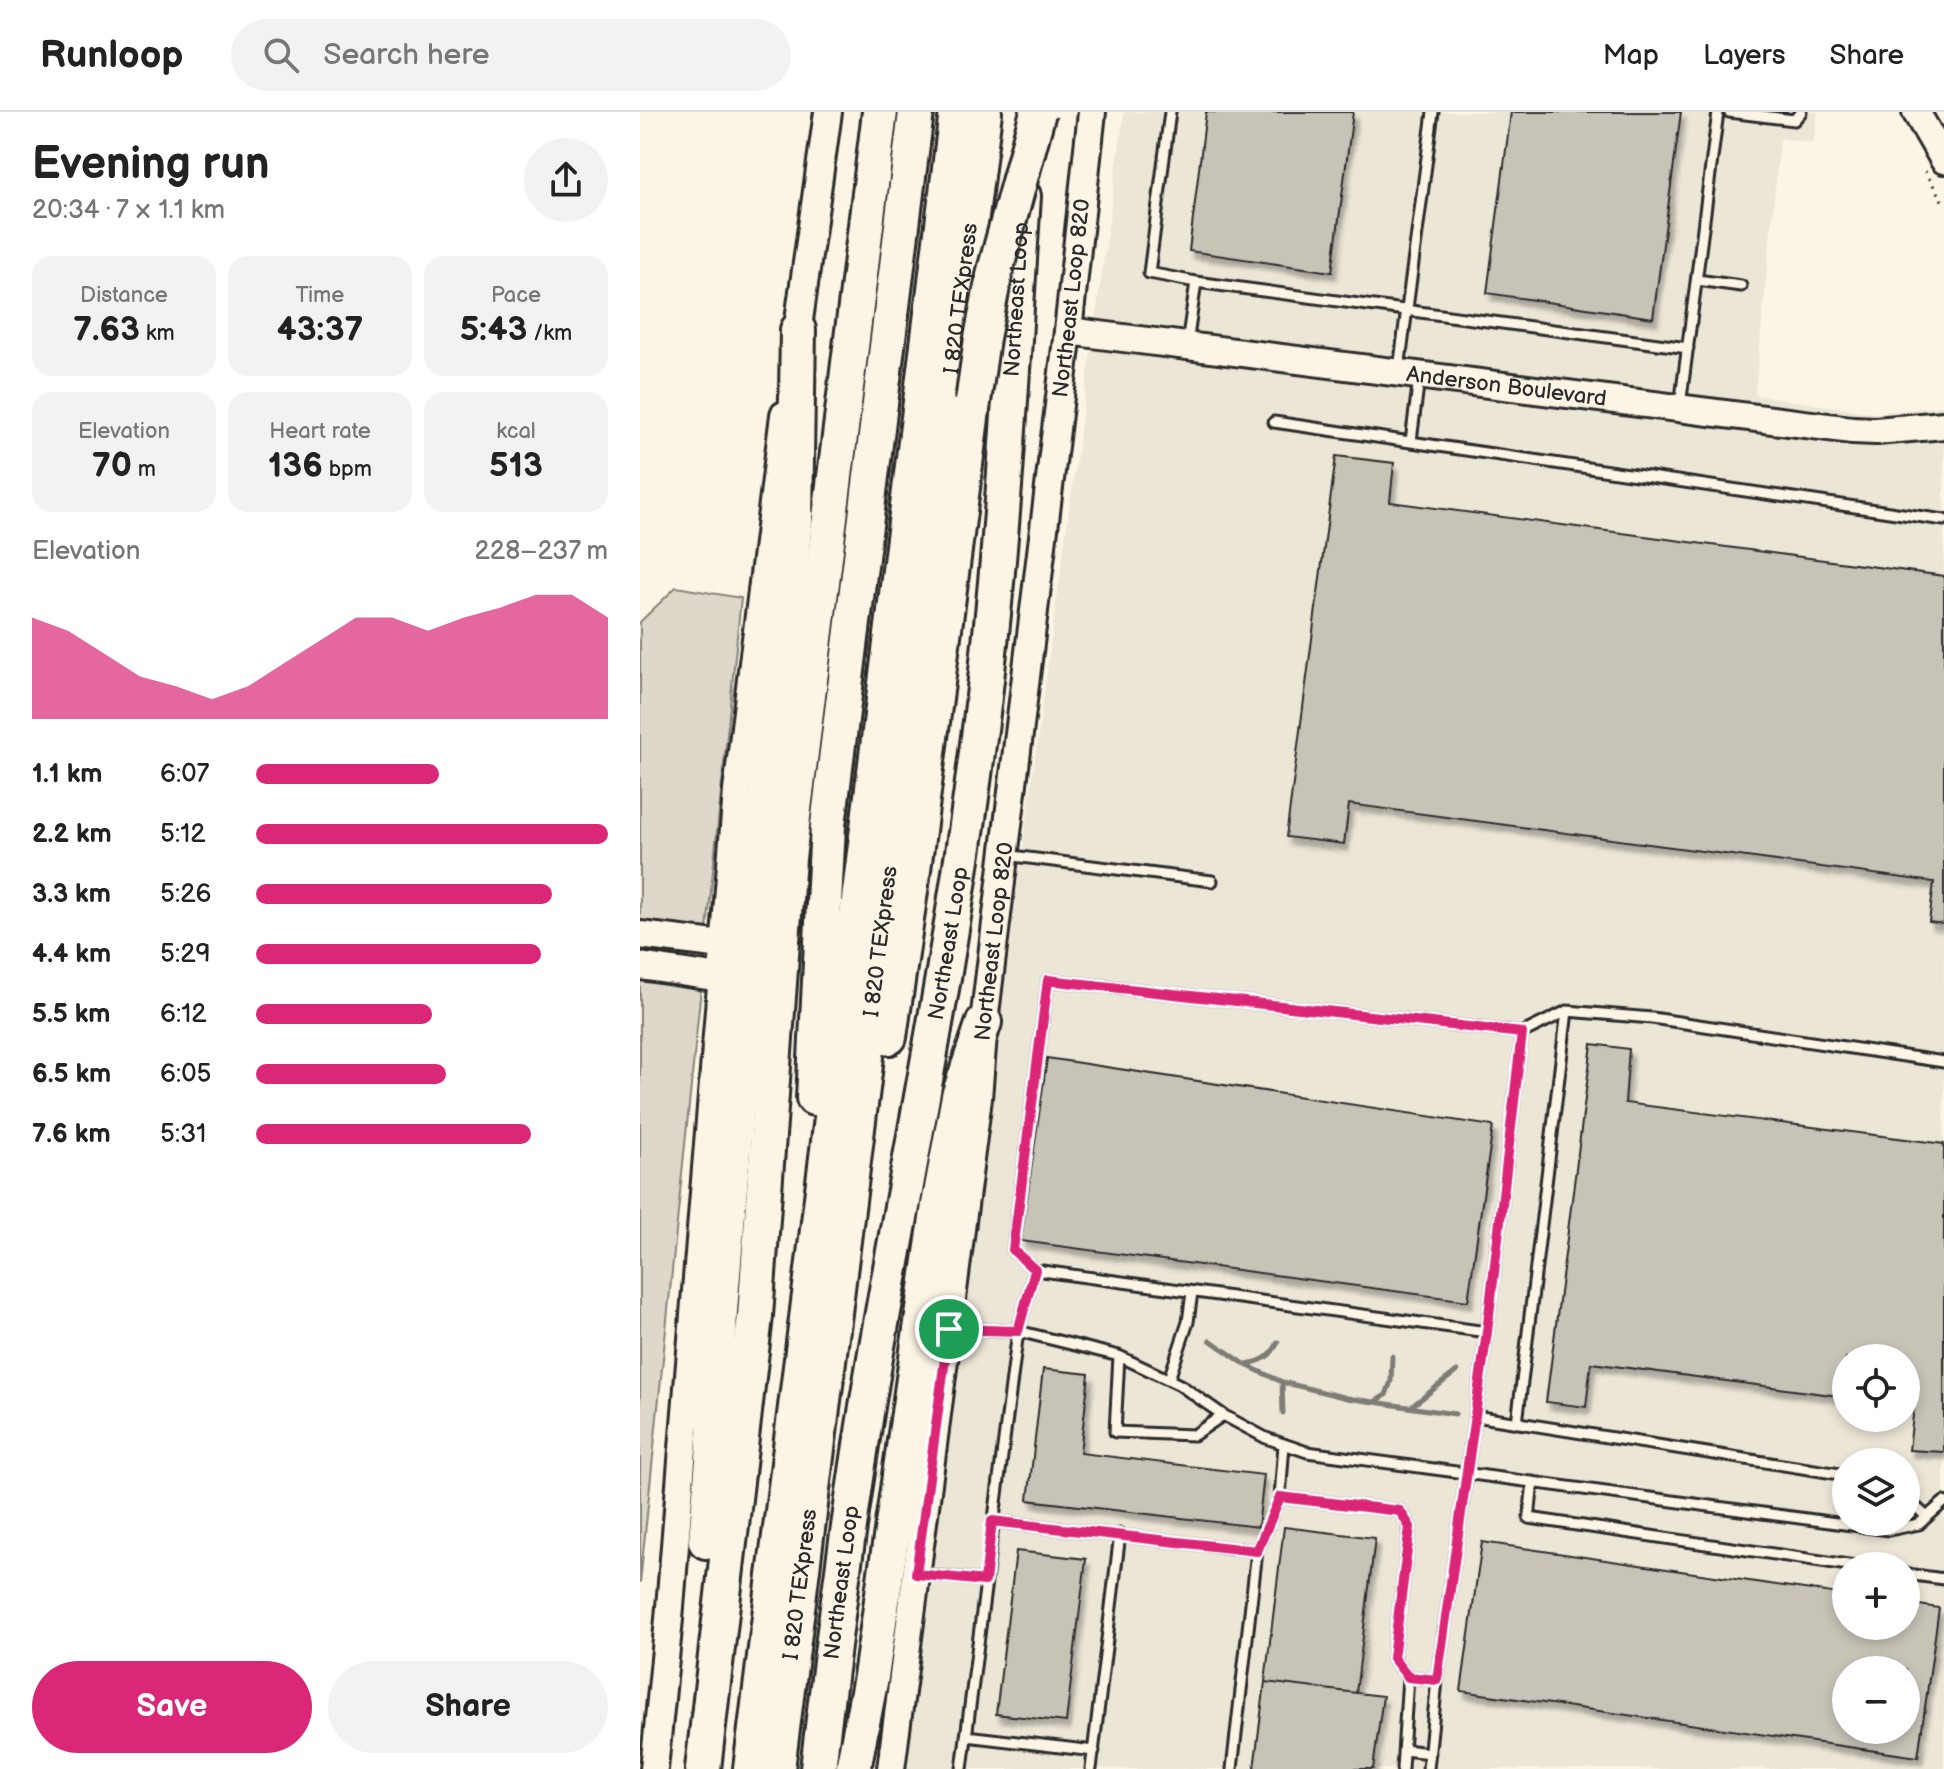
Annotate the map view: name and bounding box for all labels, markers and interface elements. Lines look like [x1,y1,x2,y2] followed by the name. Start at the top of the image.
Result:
[231,19,791,91] search box
[40,33,183,78] text: Runloop
[259,33,303,77] icon: search
[323,37,489,73] text: Search here
[1603,39,1659,72] text: Map
[1703,39,1786,72] text: Layers
[1830,39,1904,72] text: Share
[32,138,269,191] text: Evening run
[524,138,608,222] button: share
[32,195,225,226] text: 20:34 · 7 × 1.1 km
[1047,197,1096,399] street label: Northeast Loop 820
[938,221,984,376] street label: I 820 TEXpress
[998,221,1035,378] street label: Northeast Loop
[80,282,168,309] text: Distance
[296,282,344,309] text: Time
[491,282,541,309] text: Pace
[73,309,140,350] text: 7.63
[277,309,363,350] text: 43:37
[460,309,527,350] text: 5:43
[140,320,175,347] text: km
[527,320,572,347] text: /km
[1405,360,1608,412] street label: Anderson Boulevard
[78,418,170,445] text: Elevation
[269,418,371,445] text: Heart rate
[496,418,536,445] text: kcal
[92,445,132,486] text: 70
[268,445,323,486] text: 136
[489,445,543,486] text: 513
[132,456,156,483] text: m
[323,456,372,483] text: bpm
[32,536,140,567] text: Elevation
[474,536,608,567] text: 228–237 m
[32,759,102,790] text: 1.1 km
[160,759,209,790] text: 6:07
[32,819,112,850] text: 2.2 km
[160,819,206,850] text: 5:12
[969,841,1019,1042] street label: Northeast Loop 820
[858,864,903,1019] street label: I 820 TEXpress
[922,865,974,1022] street label: Northeast Loop
[32,879,111,910] text: 3.3 km
[160,879,211,910] text: 5:26
[32,939,111,970] text: 4.4 km
[160,939,211,970] text: 5:29
[32,999,111,1030] text: 5.5 km
[160,999,207,1030] text: 6:12
[32,1059,111,1090] text: 6.5 km
[160,1059,211,1090] text: 6:05
[32,1119,111,1150] text: 7.6 km
[160,1119,206,1150] text: 5:31
[915,1295,983,1363] pin
[927,1307,971,1351] icon: arrive
[1832,1344,1920,1744] map controls
[1832,1344,1920,1432] button: locate
[1832,1448,1920,1536] button: layers
[818,1504,865,1661] street label: Northeast Loop
[777,1507,823,1662] street label: I 820 TEXpress
[1832,1552,1920,1640] button: +
[1832,1656,1920,1744] button: −
[32,1661,312,1753] button: Save
[328,1661,608,1753] button: Share

